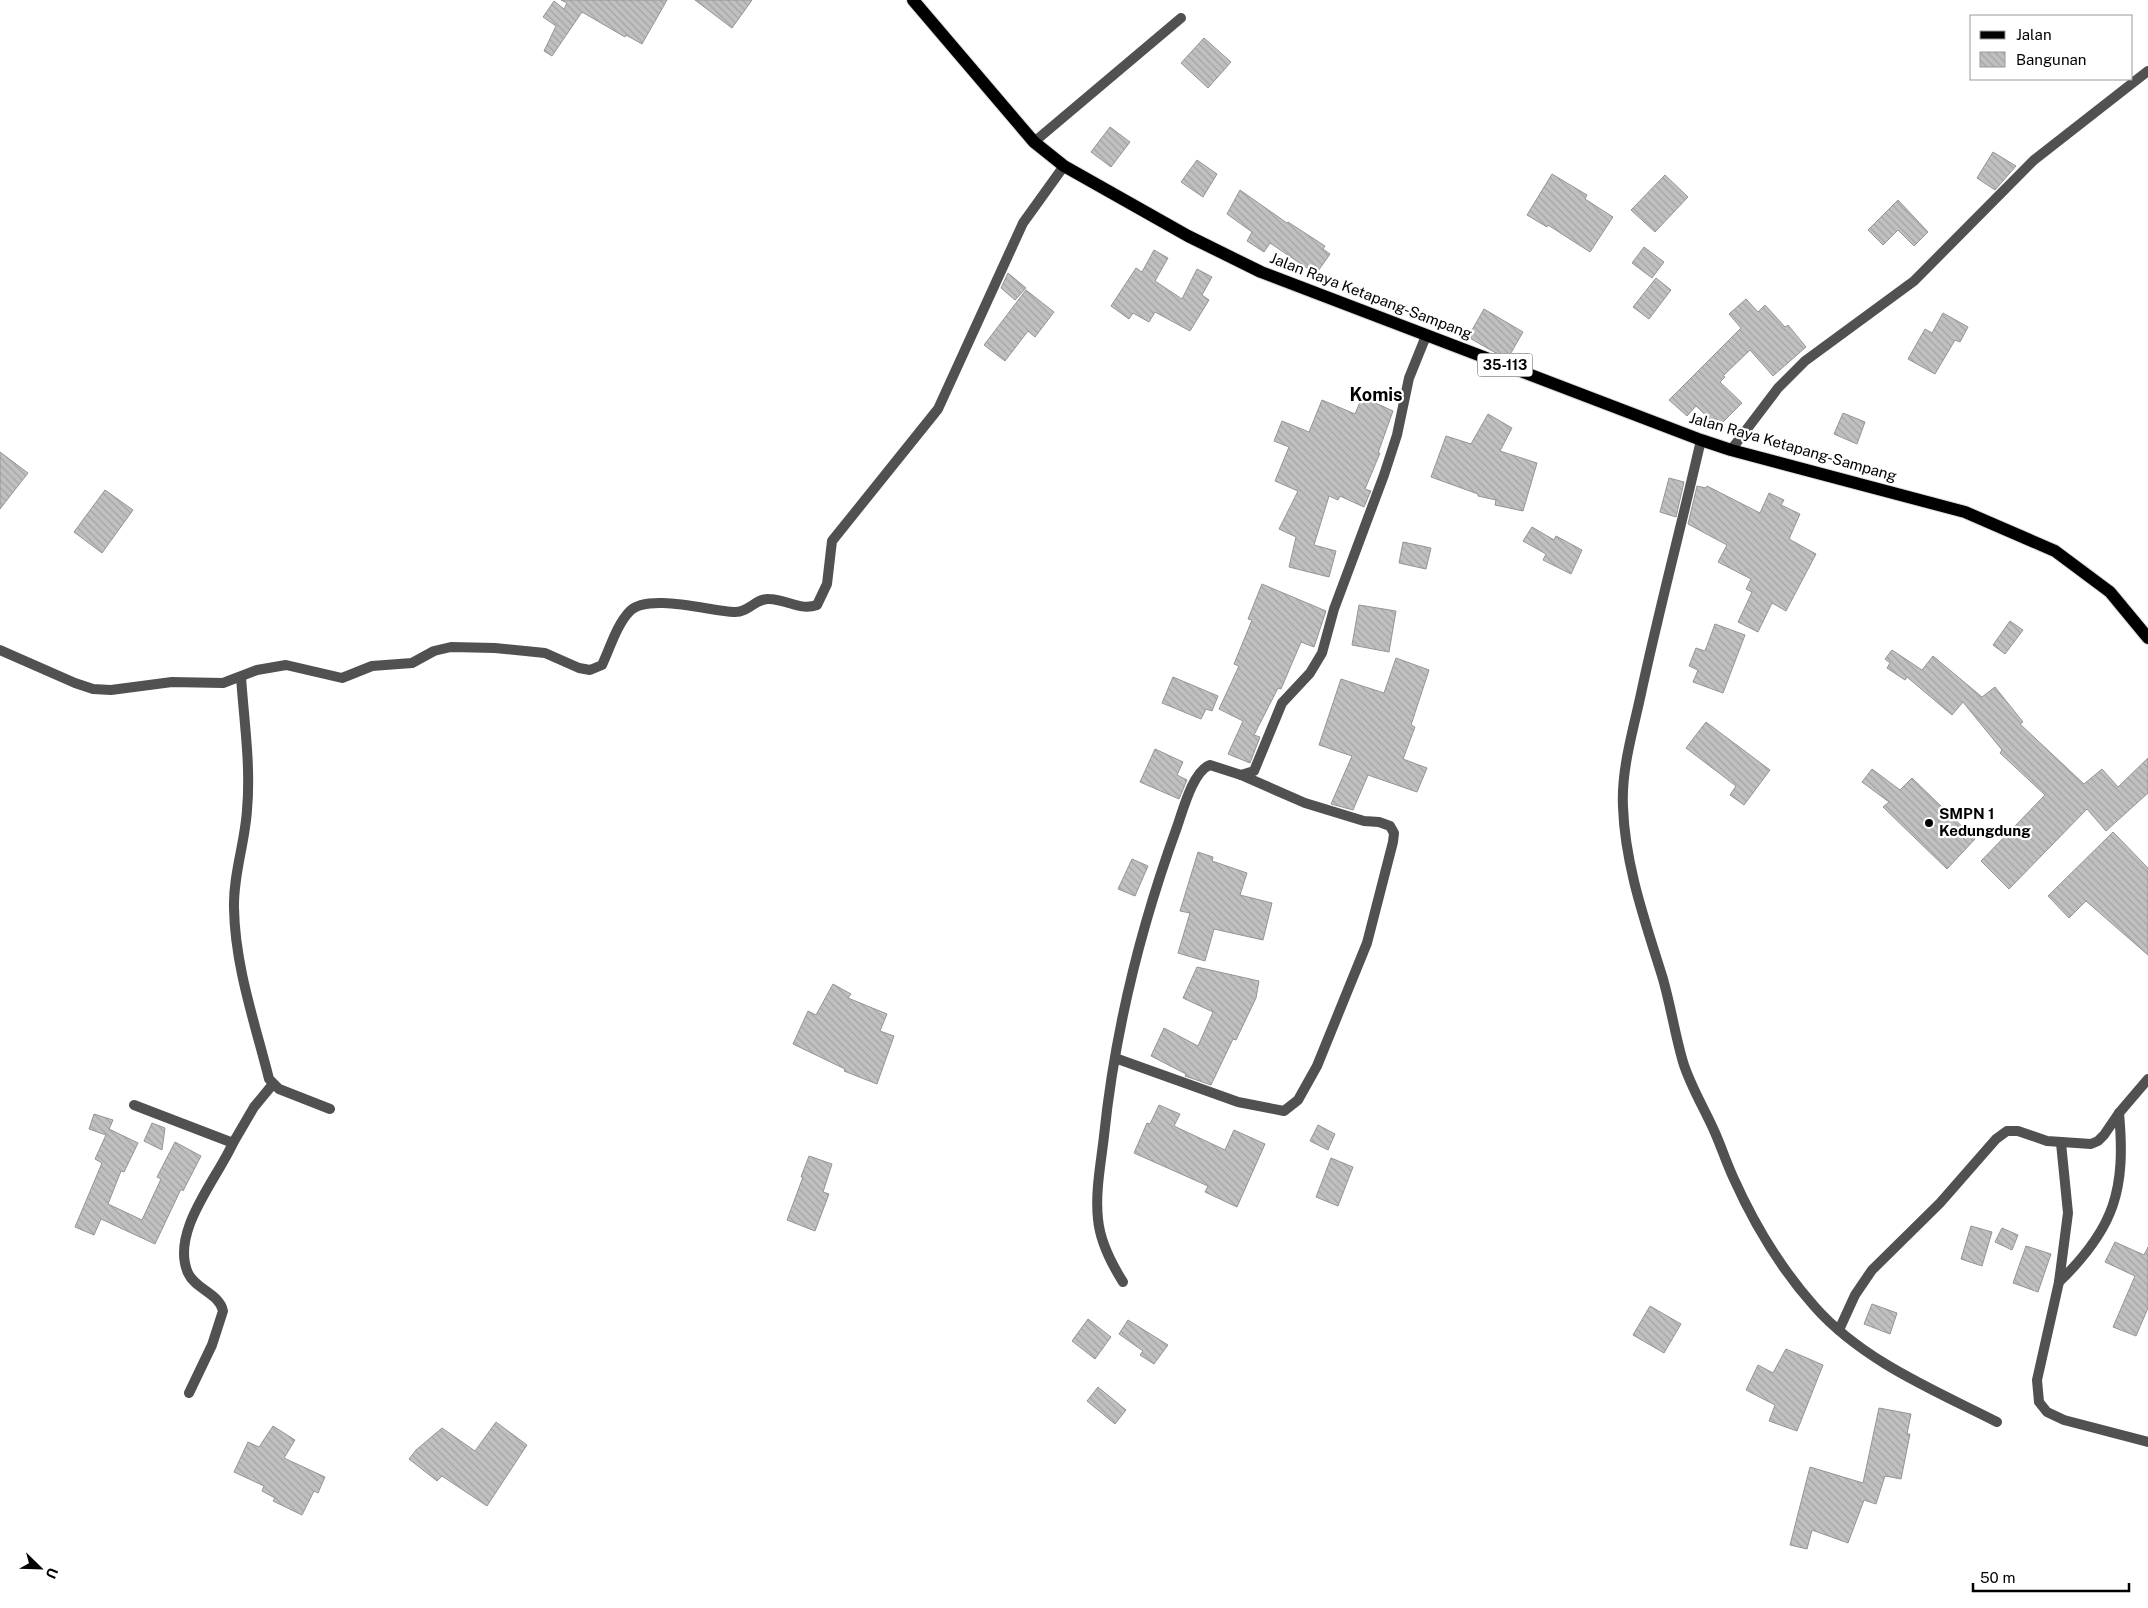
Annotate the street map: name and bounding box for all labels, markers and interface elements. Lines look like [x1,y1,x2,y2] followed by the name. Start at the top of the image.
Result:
[1970,15,2133,80] legend
[2016,26,2052,43] text: Jalan
[2016,51,2087,68] text: Bangunan
[1268,249,1475,342] street label: Jalan Raya Ketapang-Sampang
[1478,354,1532,376] road number: 35-113
[1349,384,1403,405] district label: Komis
[1687,409,1899,484] street label: Jalan Raya Ketapang-Sampang
[1939,805,2031,839] place label: SMPN 1 Kedungdung
[1923,817,1935,829] marker: SMPN 1 Kedungdung
[15,1543,65,1593] north arrow
[1973,1560,2129,1592] scale bar
[43,1565,61,1581] text: U
[1980,1569,2015,1586] text: 50 m

